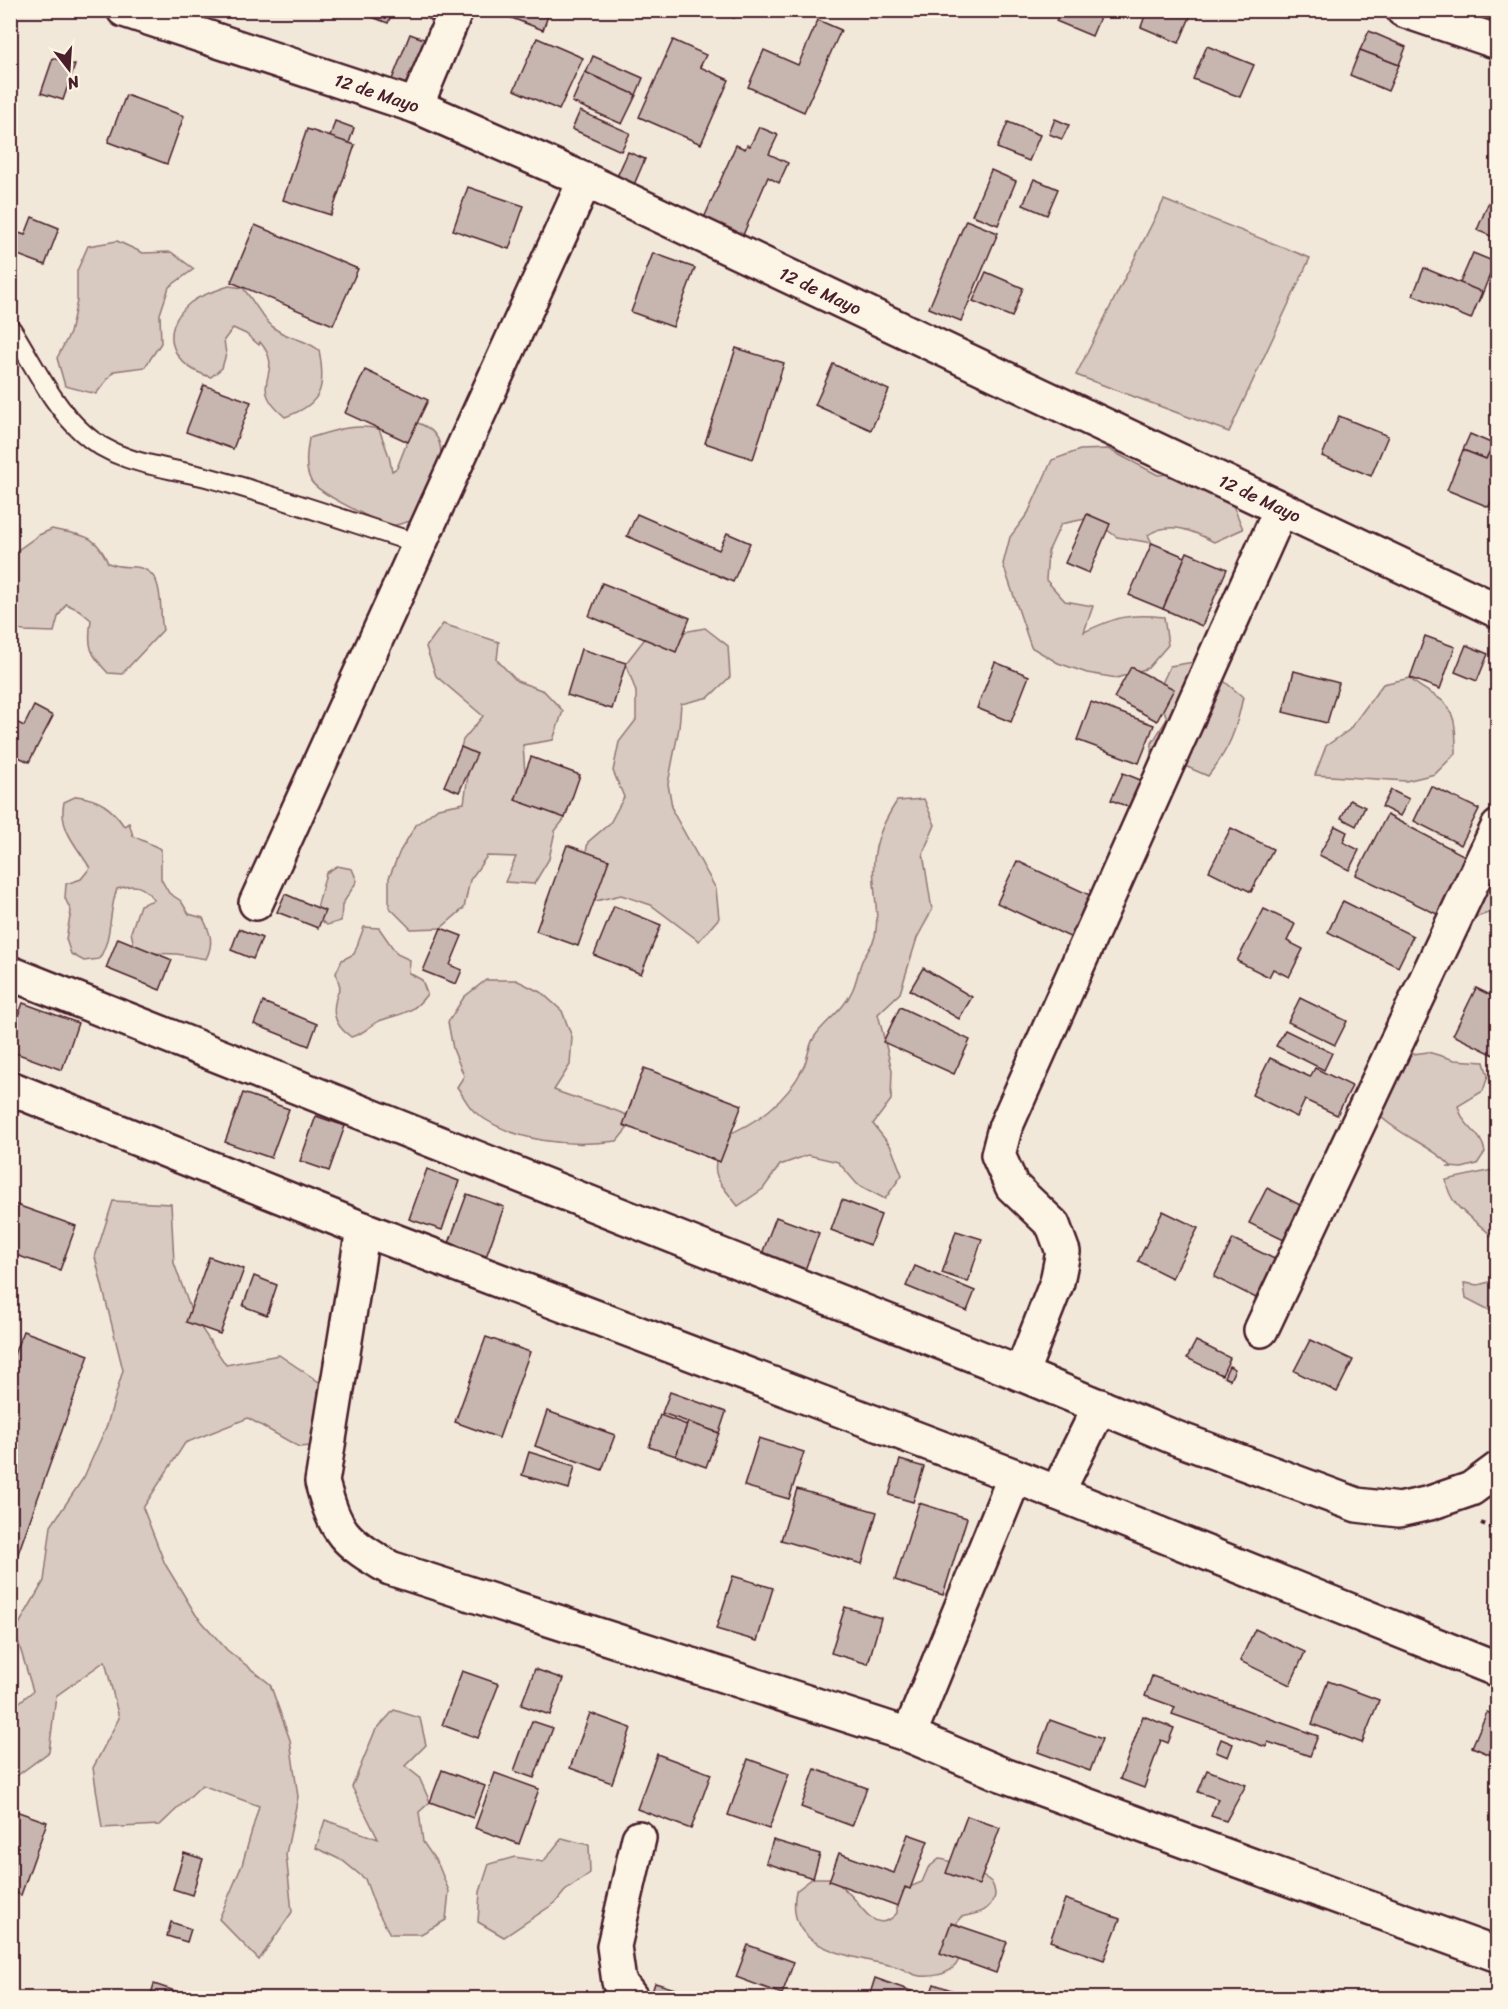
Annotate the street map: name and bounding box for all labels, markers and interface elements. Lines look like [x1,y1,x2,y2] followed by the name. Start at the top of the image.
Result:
[39,39,99,99] north arrow
[330,64,424,122] street label: 12 de Mayo
[63,67,84,99] text: N
[773,258,867,324] street label: 12 de Mayo
[1213,465,1307,532] street label: 12 de Mayo

